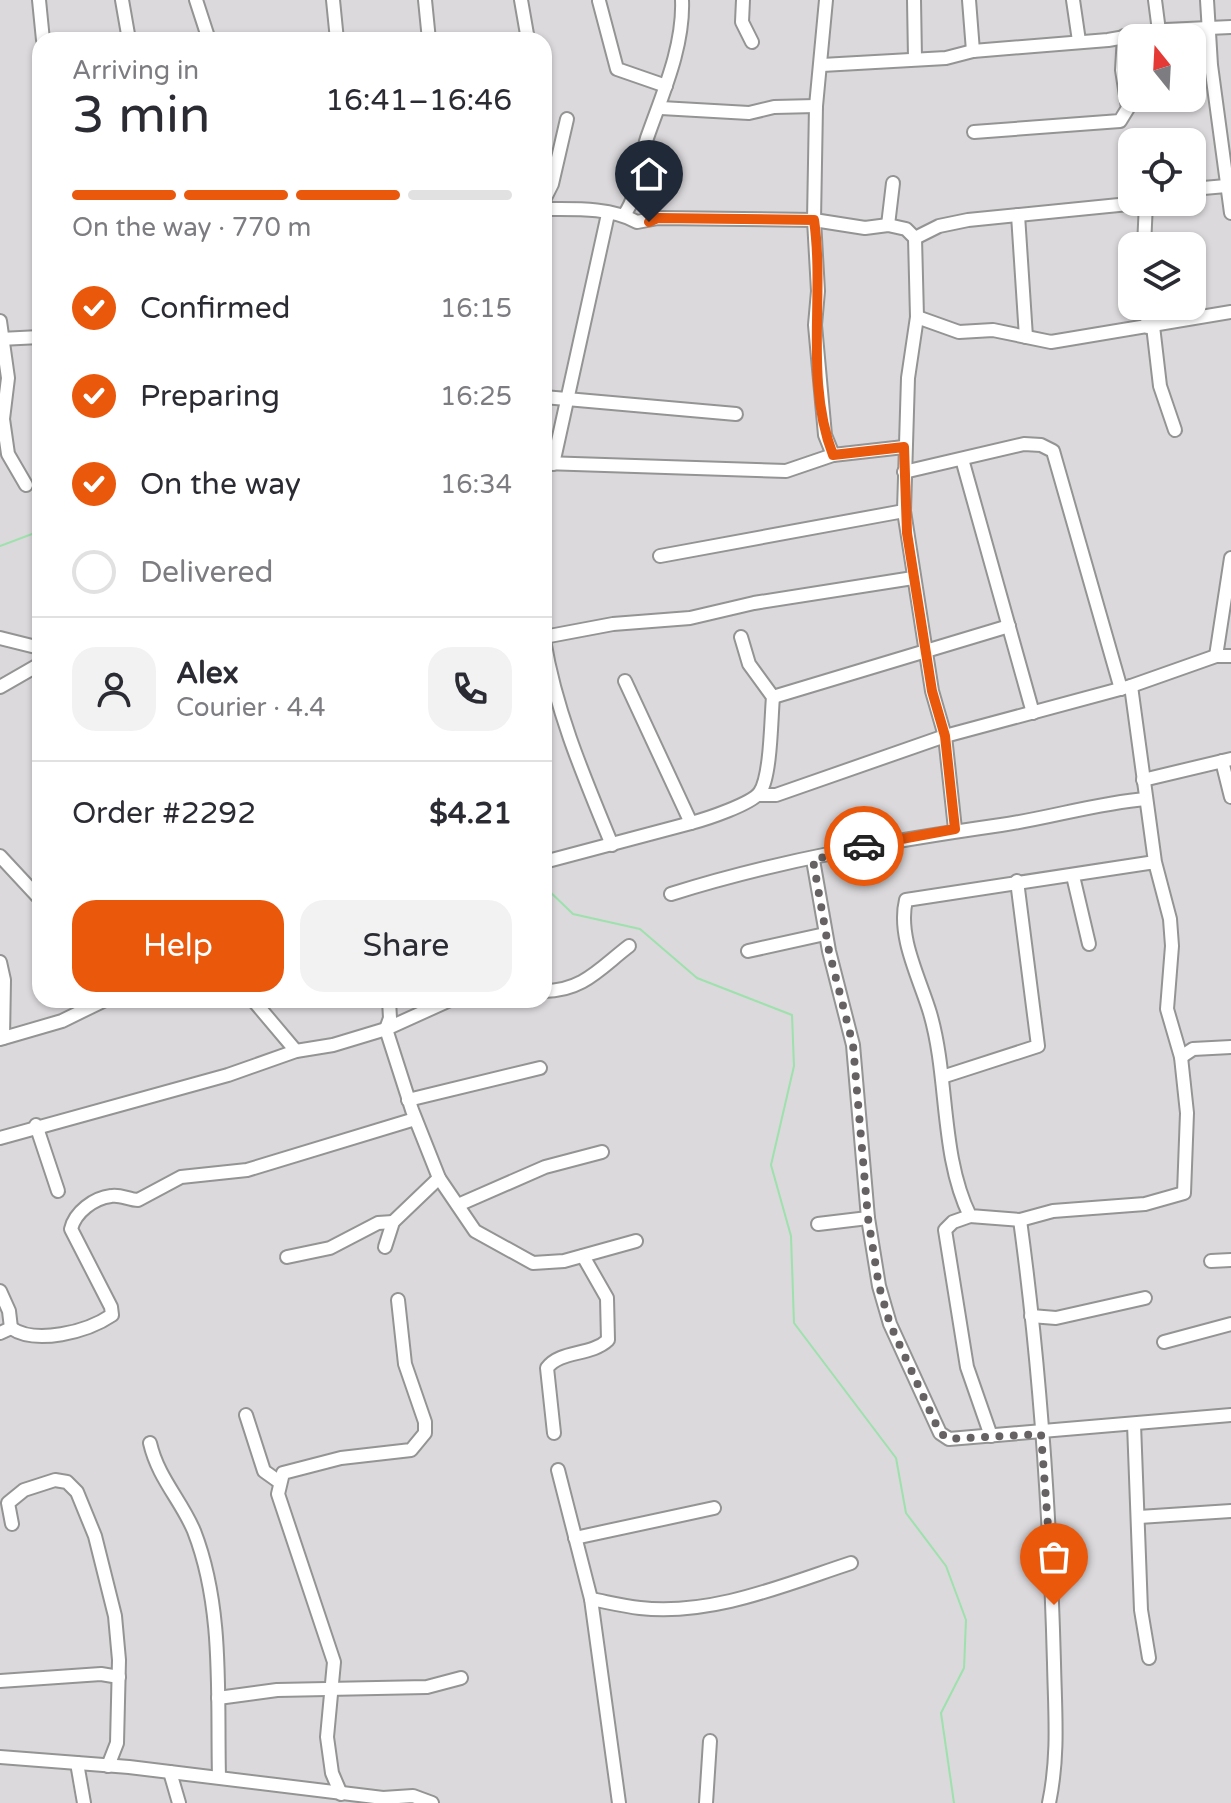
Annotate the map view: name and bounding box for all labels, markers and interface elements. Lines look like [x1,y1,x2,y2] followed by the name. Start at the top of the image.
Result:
[1118,24,1206,112] north arrow
[1118,24,1206,320] map controls
[72,55,199,86] text: Arriving in
[325,82,512,119] text: 16:41–16:46
[72,84,211,147] text: 3 min
[1118,128,1206,216] button: locate
[615,140,683,222] pin
[627,152,671,196] icon: home
[72,212,311,243] text: On the way · 770 m
[1118,232,1206,320] button: layers
[72,286,116,330] icon: check
[140,290,291,327] text: Confirmed
[440,293,512,324] text: 16:15
[72,374,116,418] icon: check
[140,378,280,415] text: Preparing
[440,381,512,412] text: 16:25
[72,462,116,506] icon: check
[140,466,301,503] text: On the way
[440,469,512,500] text: 16:34
[140,554,274,591] text: Delivered
[72,647,156,731] button: person
[428,647,512,731] button: phone
[176,655,239,692] text: Alex
[176,692,326,723] text: Courier · 4.4
[72,795,256,832] text: Order #2292
[429,795,512,832] text: $4.21
[824,806,904,886] courier
[842,824,886,868] icon: car
[72,900,284,992] button: Help
[300,900,512,992] button: Share
[1020,1523,1088,1605] pin
[1032,1535,1076,1579] icon: bag

